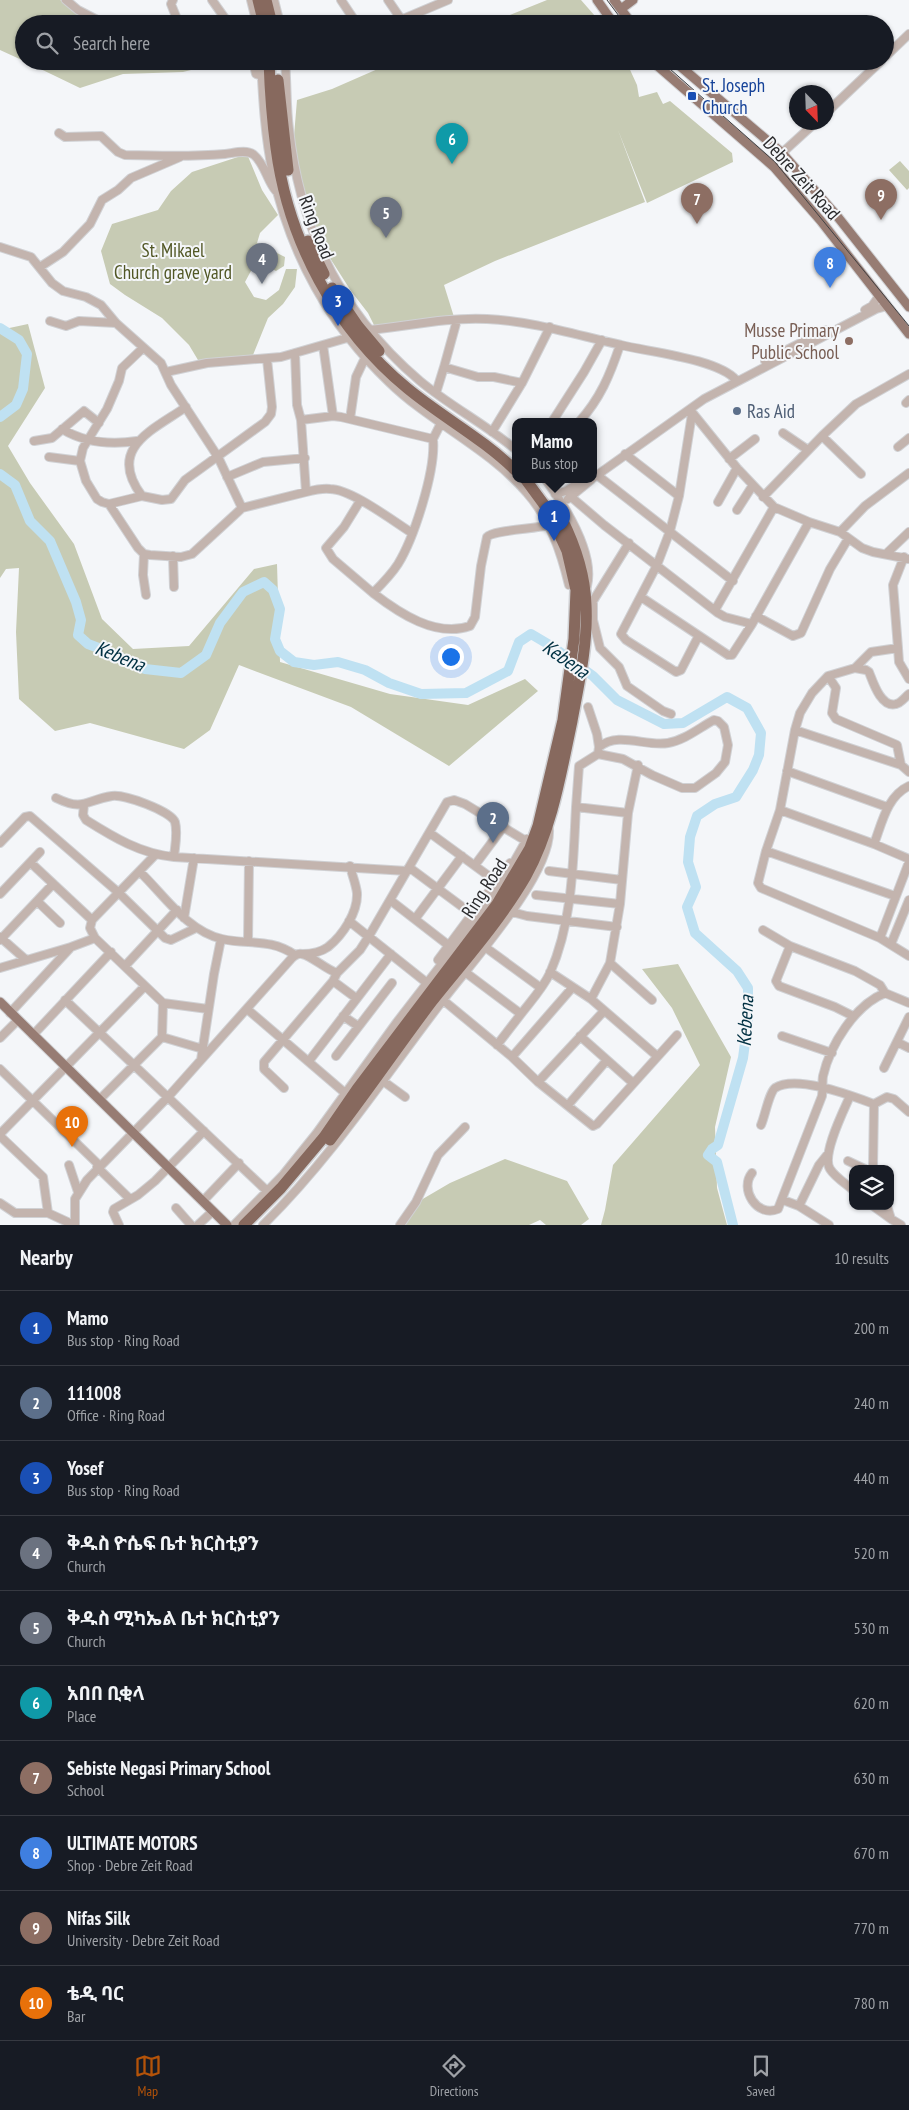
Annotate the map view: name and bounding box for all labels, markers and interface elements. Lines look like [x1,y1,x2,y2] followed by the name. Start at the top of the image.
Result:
[15,15,894,70] search box
[33,29,61,57] icon: search
[73,31,150,55] text: Search here
[702,73,765,119] place label: St. Joseph Church
[789,85,834,130] north arrow
[686,90,698,102] marker: St. Joseph Church
[436,123,468,164] pin: 6
[758,131,846,225] street label: Debre Zeit Road
[865,179,897,220] pin: 9
[681,183,713,224] pin: 7
[294,192,340,262] street label: Ring Road
[370,197,402,238] pin: 5
[114,238,232,284] park label: St. Mikael Church grave yard
[246,243,278,284] pin: 4
[814,247,846,288] pin: 8
[322,285,354,326] pin: 3
[744,318,840,364] place label: Musse Primary Public School
[843,335,855,347] marker: Musse Primary Public School
[747,399,795,423] place label: Ras Aid
[731,405,743,417] marker: Ras Aid
[512,418,597,483] popup
[531,429,573,453] text: Mamo
[531,453,578,473] text: Bus stop
[538,500,570,541] pin: 1
[91,634,149,678] water label: Kebena
[538,634,595,685] water label: Kebena
[438,644,464,670] your location
[477,802,509,843] pin: 2
[456,854,512,922] street label: Ring Road
[731,994,759,1047] water label: Kebena
[56,1106,88,1147] pin: 10
[849,1165,894,1210] map controls
[849,1165,894,1210] button: layers
[20,1244,73,1271] text: Nearby
[834,1248,889,1268] text: 10 results
[67,1306,109,1330] text: Mamo
[32,1318,40,1338] text: 1
[854,1318,889,1338] text: 200 m
[67,1330,180,1350] text: Bus stop · Ring Road
[67,1381,122,1405] text: 111008
[32,1393,40,1413] text: 2
[854,1393,889,1413] text: 240 m
[67,1405,165,1425] text: Office · Ring Road
[67,1456,103,1480] text: Yosef
[32,1468,40,1488] text: 3
[854,1468,889,1488] text: 440 m
[67,1480,180,1500] text: Bus stop · Ring Road
[67,1531,259,1555] text: ቅዱስ ዮሴፍ ቤተ ክርስቲያን
[32,1543,40,1563] text: 4
[854,1543,889,1563] text: 520 m
[67,1556,105,1576] text: Church
[67,1606,280,1630] text: ቅዱስ ሚካኤል ቤተ ክርስቲያን
[32,1618,40,1638] text: 5
[854,1618,889,1638] text: 530 m
[67,1631,105,1651] text: Church
[67,1681,145,1705] text: አበበ ቢቂላ
[32,1693,40,1713] text: 6
[854,1693,889,1713] text: 620 m
[67,1706,96,1726] text: Place
[67,1756,270,1780] text: Sebiste Negasi Primary School
[32,1768,40,1788] text: 7
[854,1768,889,1788] text: 630 m
[67,1780,104,1800] text: School
[67,1831,198,1855] text: ULTIMATE MOTORS
[32,1843,40,1863] text: 8
[854,1843,889,1863] text: 670 m
[67,1855,193,1875] text: Shop · Debre Zeit Road
[67,1906,130,1930] text: Nifas Silk
[32,1918,40,1938] text: 9
[854,1918,889,1938] text: 770 m
[67,1930,220,1950] text: University · Debre Zeit Road
[67,1981,123,2005] text: ቴዲ ባር
[28,1993,44,2013] text: 10
[854,1993,889,2013] text: 780 m
[67,2006,85,2026] text: Bar
[134,2052,162,2100] tab: Map
[430,2052,478,2100] tab: Directions
[746,2052,775,2100] tab: Saved

